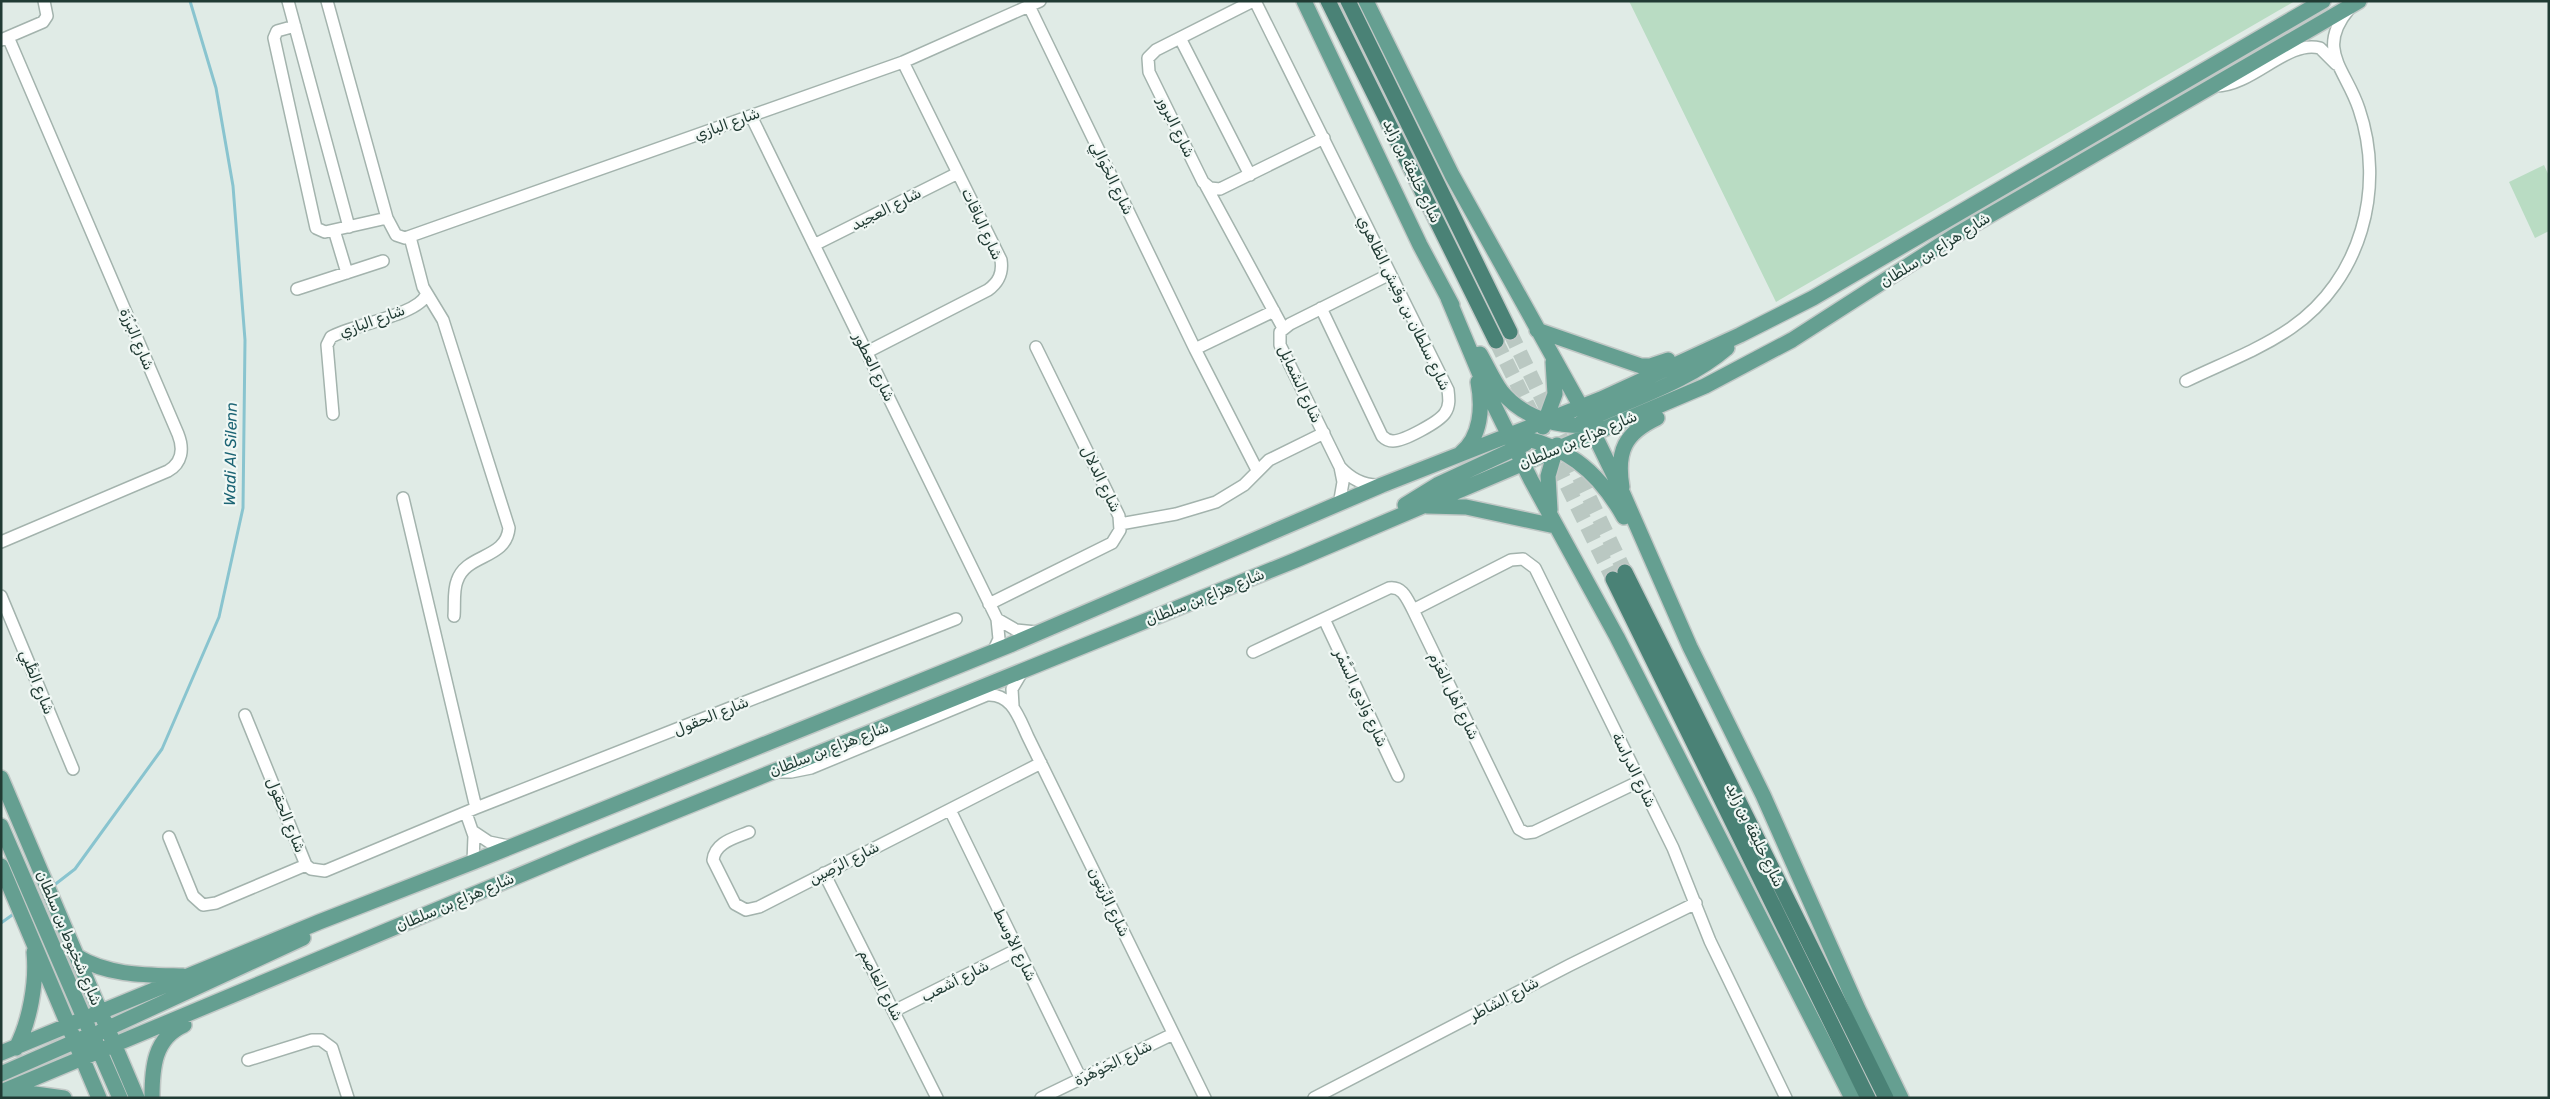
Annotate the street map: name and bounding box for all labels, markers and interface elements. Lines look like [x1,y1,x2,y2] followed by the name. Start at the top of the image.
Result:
[1151,93,1198,161] street label: شارع البرور
[692,104,763,146] street label: شارع البازي
[1377,116,1445,227] street label: شارع خليفة بن زايد
[1084,138,1138,219] street label: شارع الخَوَالِي
[848,184,925,236] street label: شارع العجيد
[956,185,1006,263] street label: شارع الباقات
[1876,209,1995,293] street label: شارع هزاع بن سلطان
[1352,213,1454,394] street label: شارع سلطان بن وقيش الظاهري
[337,301,408,343] street label: شارع البازي
[114,305,158,373] street label: شارع البَرْزَة
[847,329,898,405] street label: شارع العطور
[1272,342,1326,426] street label: شارع الشمايل
[220,402,241,506] water label: Wadi Al Silenn
[1516,407,1641,475] street label: شارع هزاع بن سلطان
[1075,443,1125,516] street label: شارع الدلال
[1143,565,1268,631] street label: شارع هزاع بن سلطان
[1328,645,1392,751] street label: شارع وَادِي السَّمْر
[13,647,58,718] street label: شارع الظَّبِي
[1423,649,1483,744] street label: شارع أهْل العَزْم
[671,693,752,741] street label: شارع الحقول
[767,718,892,782] street label: شارع هزاع بن سلطان
[1606,730,1660,811] street label: شارع الدراسة
[261,775,309,856] street label: شارع الحقول
[1720,780,1788,891] street label: شارع خليفة بن زايد
[806,838,883,890] street label: شارع الرَّصِين
[1083,864,1134,940] street label: شارع الزَّيتون
[31,868,106,1009] street label: شارع شخبوط بن سلطان
[393,869,518,937] street label: شارع هزاع بن سلطان
[988,906,1040,985] street label: شارع الأوسط
[853,946,907,1025] street label: شارع العَاصِم
[918,956,993,1007] street label: شارع أشعب
[1465,973,1543,1027] street label: شارع الشاطر
[1071,1036,1156,1091] street label: شارع الجَوْهَرَة

